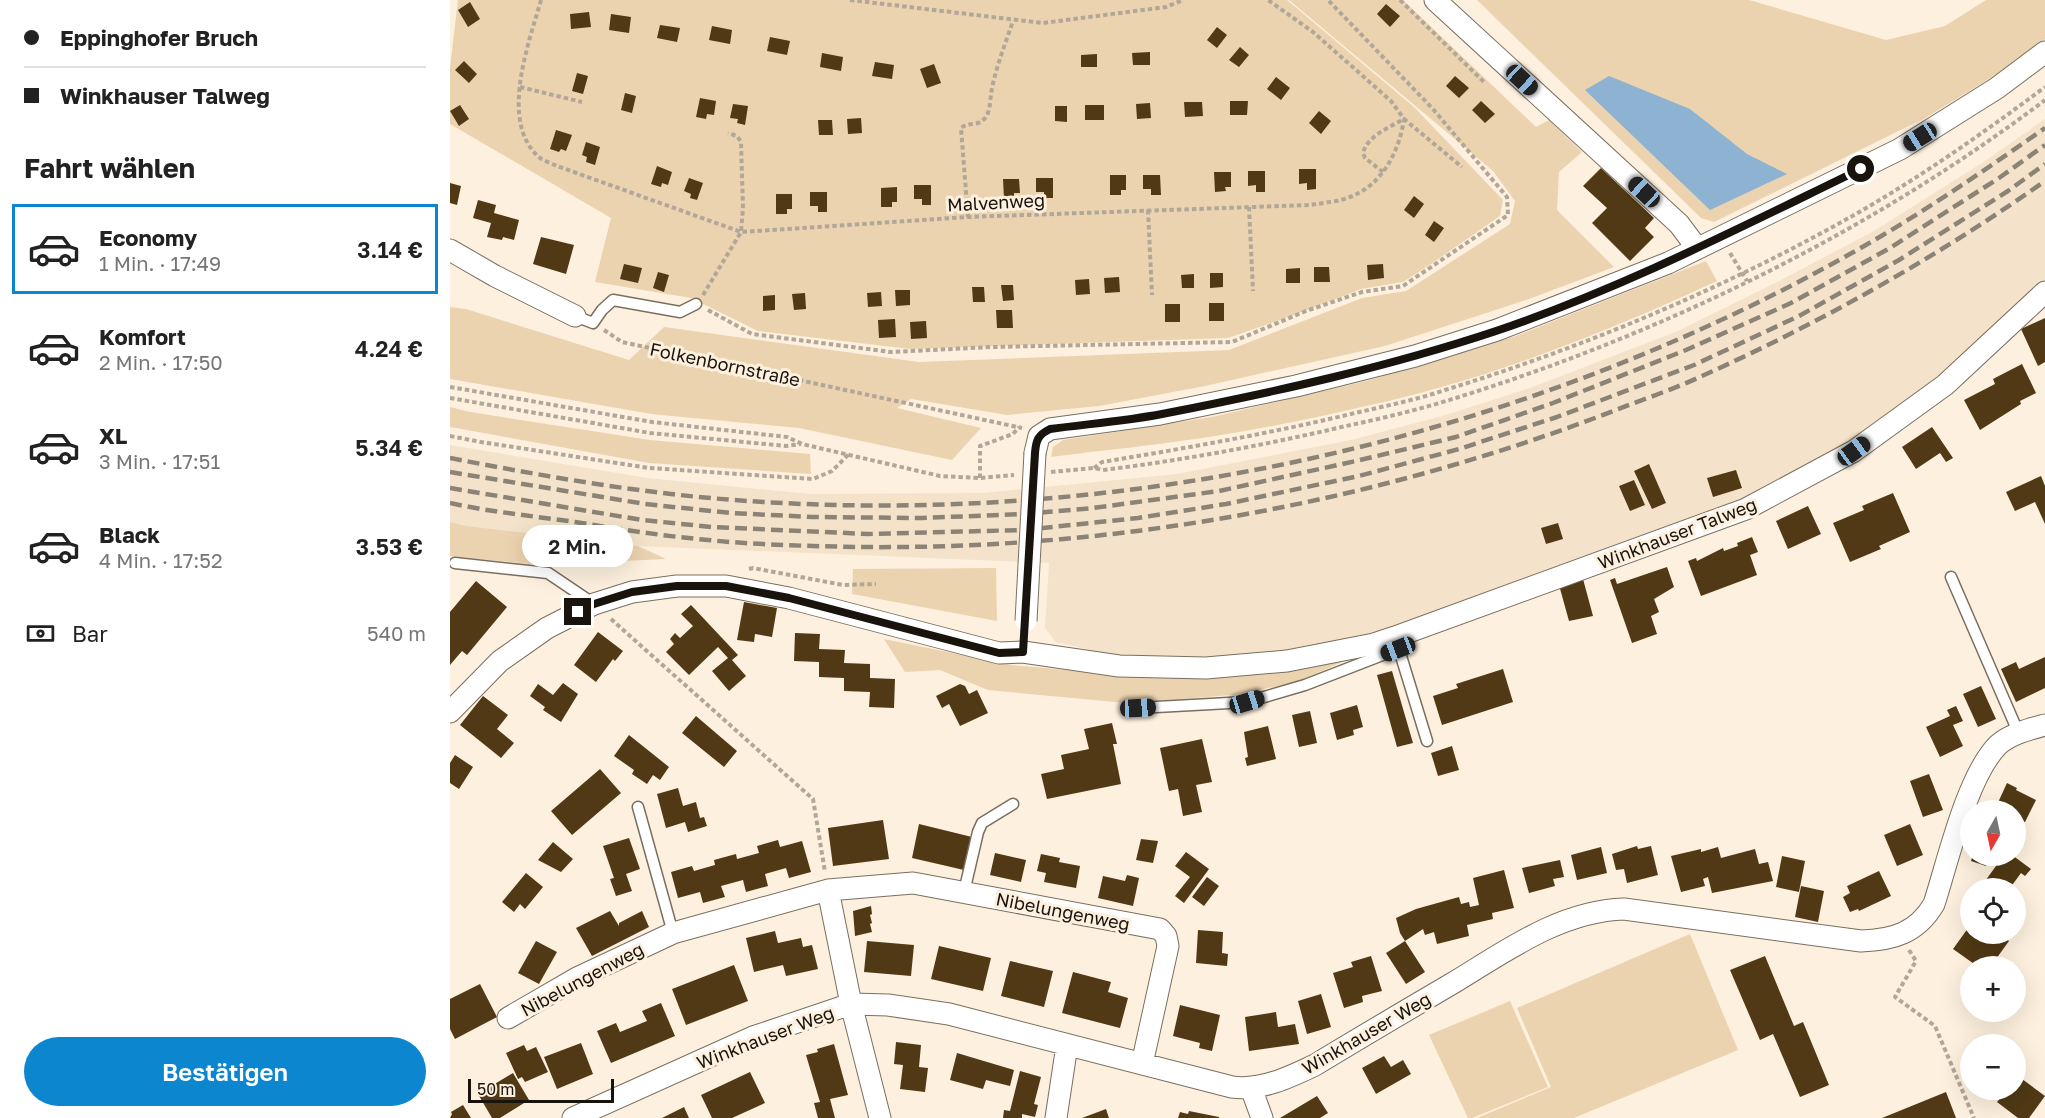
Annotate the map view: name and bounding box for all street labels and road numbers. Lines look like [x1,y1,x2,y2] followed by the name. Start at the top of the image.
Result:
[946,188,1046,216] street label: Malvenweg
[648,337,802,391] street label: Folkenbornstraße
[1595,493,1759,573] street label: Winkhauser Talweg
[994,887,1132,935] street label: Nibelungenweg
[517,937,647,1021] street label: Nibelungenweg
[1298,987,1434,1079] street label: Winkhauser Weg
[693,1001,837,1073] street label: Winkhauser Weg

